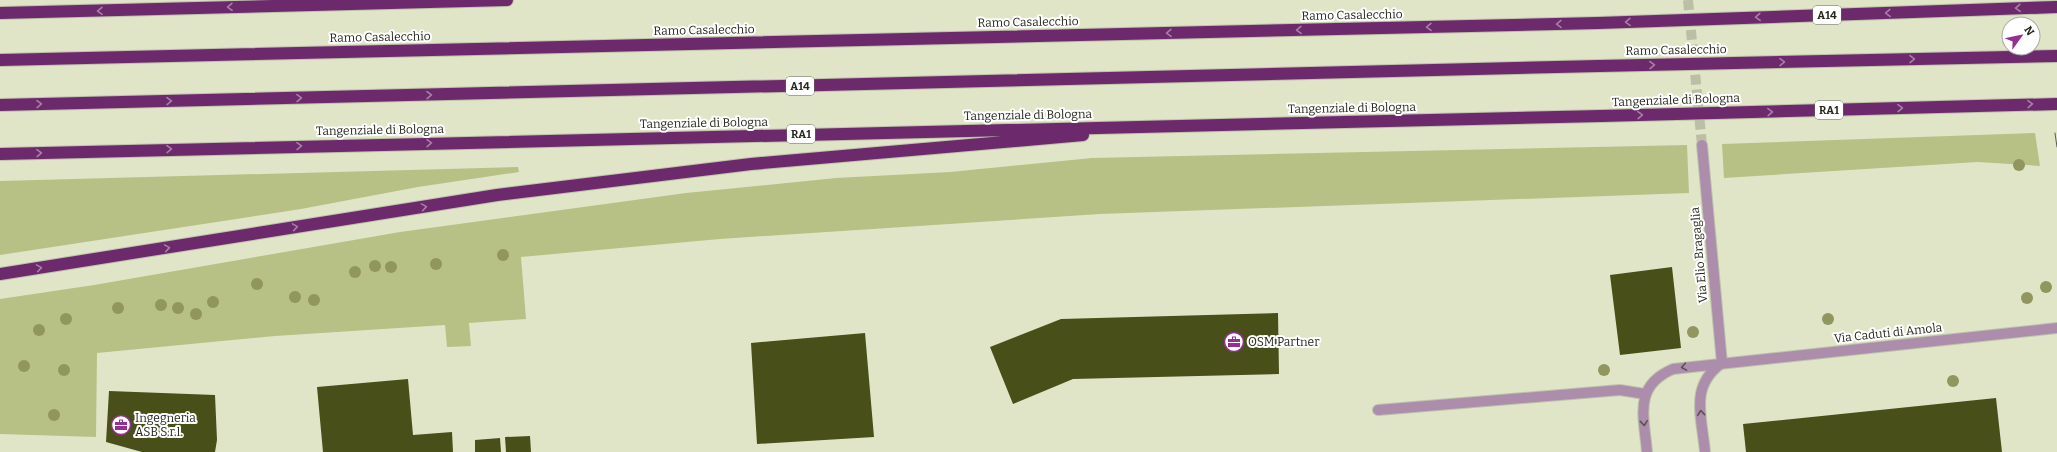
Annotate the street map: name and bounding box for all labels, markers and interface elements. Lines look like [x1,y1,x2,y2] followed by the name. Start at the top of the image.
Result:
[227,3,233,11] one-way arrow
[2015,4,2021,13] one-way arrow
[97,6,103,15] one-way arrow
[1813,6,1841,24] road number: A14
[1301,7,1403,23] street label: Ramo Casalecchio
[1885,9,1891,17] one-way arrow
[1755,13,1761,22] one-way arrow
[977,14,1079,30] street label: Ramo Casalecchio
[2001,16,2041,56] north arrow
[1625,17,1631,26] one-way arrow
[1556,20,1562,28] one-way arrow
[653,22,755,38] street label: Ramo Casalecchio
[1426,23,1432,31] one-way arrow
[2021,24,2037,38] text: N
[1296,26,1302,34] one-way arrow
[329,29,431,45] street label: Ramo Casalecchio
[1166,29,1172,37] one-way arrow
[1625,42,1727,58] street label: Ramo Casalecchio
[1909,55,1915,63] one-way arrow
[1779,58,1785,66] one-way arrow
[1649,61,1655,69] one-way arrow
[786,77,814,95] road number: A14
[426,91,432,99] one-way arrow
[1612,91,1741,109] street label: Tangenziale di Bologna
[296,94,302,102] one-way arrow
[166,97,172,105] one-way arrow
[36,100,42,108] one-way arrow
[1288,100,1417,116] street label: Tangenziale di Bologna
[2027,100,2033,109] one-way arrow
[1815,101,1843,119] road number: RA1
[1897,104,1903,112] one-way arrow
[964,107,1093,123] street label: Tangenziale di Bologna
[1767,107,1773,116] one-way arrow
[1637,111,1643,119] one-way arrow
[640,115,769,131] street label: Tangenziale di Bologna
[316,122,445,138] street label: Tangenziale di Bologna
[787,125,815,143] road number: RA1
[426,139,432,147] one-way arrow
[296,142,302,150] one-way arrow
[166,145,172,154] one-way arrow
[36,149,42,157] one-way arrow
[421,203,427,212] one-way arrow
[1688,206,1710,303] street label: Via Elio Bragaglia
[292,224,298,232] one-way arrow
[164,244,170,252] one-way arrow
[35,264,42,273] one-way arrow
[1833,320,1943,346] street label: Via Caduti di Amola
[1223,331,1245,353] office icon: OSM Partner
[1248,335,1320,349] place label: OSM Partner
[1680,362,1687,371] one-way arrow
[1697,410,1706,416] one-way arrow
[135,411,196,439] place label: Ingegneria ASB S.r.l.
[110,414,132,436] office icon: Ingegneria ASB S.r.l.
[1639,420,1648,426] one-way arrow

